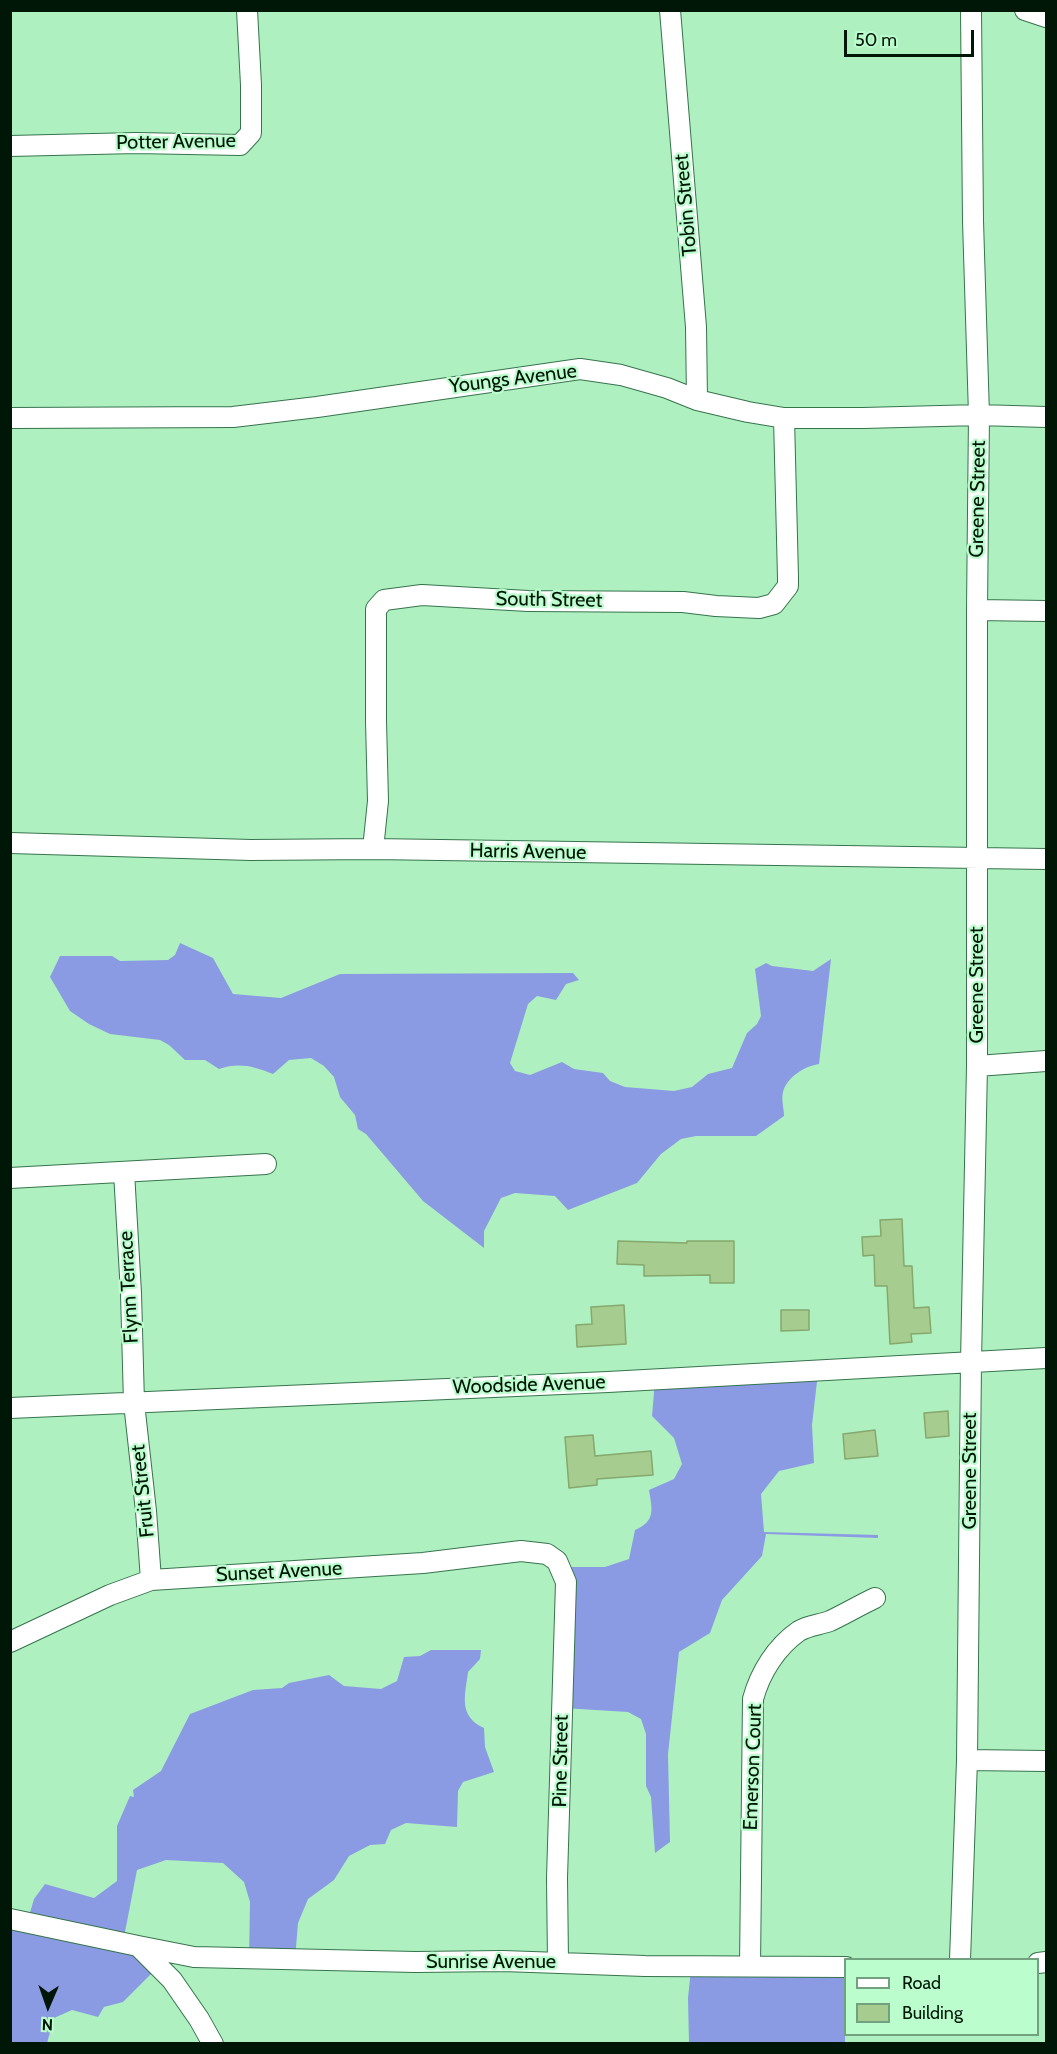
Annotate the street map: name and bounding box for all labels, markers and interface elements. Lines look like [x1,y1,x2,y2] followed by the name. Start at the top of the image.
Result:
[847,18,978,56] scale bar
[855,29,897,51] text: 50 m
[116,129,236,155] street label: Potter Avenue
[670,153,702,257] street label: Tobin Street
[448,359,578,399] street label: Youngs Avenue
[965,440,991,558] street label: Greene Street
[495,587,603,613] street label: South Street
[469,839,587,865] street label: Harris Avenue
[965,926,989,1044] street label: Greene Street
[114,1230,144,1344] street label: Flynn Terrace
[452,1370,606,1400] street label: Woodside Avenue
[958,1412,982,1530] street label: Greene Street
[126,1443,160,1539] street label: Fruit Street
[215,1557,343,1587] street label: Sunset Avenue
[739,1703,767,1831] street label: Emerson Court
[548,1714,574,1808] street label: Pine Street
[426,1950,556,1974] street label: Sunrise Avenue
[844,1958,1039,2036] legend
[902,1972,941,1994] text: Road
[18,1976,78,2036] north arrow
[902,2002,963,2024] text: Building
[41,2015,53,2034] text: N

